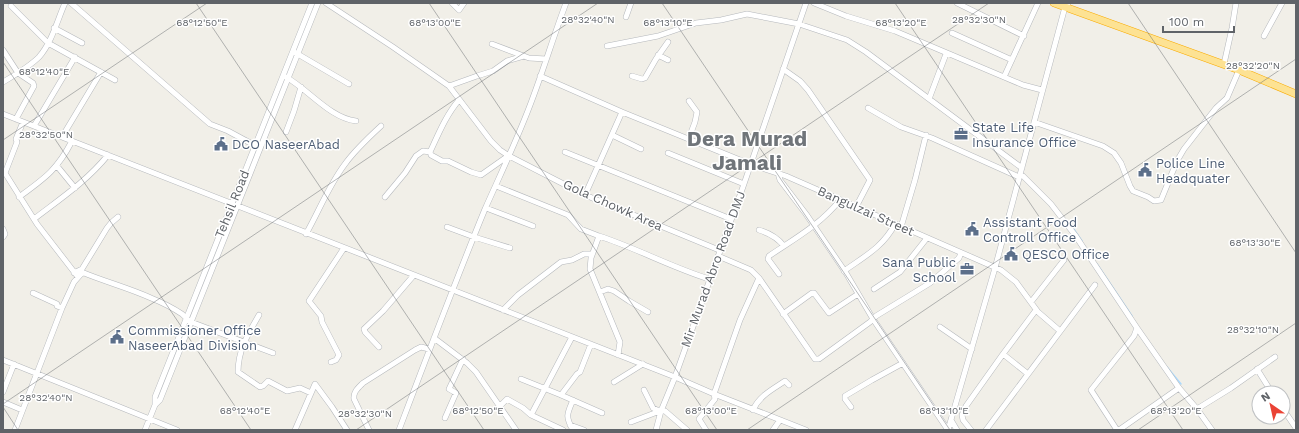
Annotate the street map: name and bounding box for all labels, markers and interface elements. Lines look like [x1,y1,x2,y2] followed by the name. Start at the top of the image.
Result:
[1163,8,1234,34] scale bar
[561,14,615,25] text: 28°32'40"N
[952,14,1006,25] text: 28°32'30"N
[1169,15,1204,29] text: 100 m
[176,17,228,28] text: 68°12'50"E
[409,17,461,28] text: 68°13'00"E
[643,17,693,28] text: 68°13'10"E
[875,17,927,28] text: 68°13'20"E
[1226,60,1280,71] text: 28°32'20"N
[19,66,69,77] text: 68°12'40"E
[972,120,1077,150] place label: State Life Insurance Office
[687,126,807,175] district label: Dera Murad Jamali
[953,126,969,142] office icon: State Life Insurance Office
[19,129,73,140] text: 28°32'50"N
[213,136,229,152] public building icon: DCO NaseerAbad
[232,137,340,152] place label: DCO NaseerAbad
[1156,156,1230,186] place label: Police Line Headquater
[1137,162,1153,178] public building icon: Police Line Headquater
[212,168,252,240] street label: Tehsil Road
[561,176,666,234] street label: Gola Chowk Area
[815,183,917,239] street label: Bangulzai Street
[678,189,748,349] street label: Mir Murad Abro Road DMJ
[983,215,1077,245] place label: Assistant Food Controll Office
[964,221,980,237] public building icon: Assistant Food Controll Office
[1229,237,1281,248] text: 68°13'30"E
[1003,246,1019,262] public building icon: QESCO Office
[1022,247,1110,262] place label: QESCO Office
[882,255,956,285] place label: Sana Public School
[959,261,975,277] office icon: Sana Public School
[128,323,261,353] place label: Commissioner Office NaseerAbad Division
[1227,324,1279,335] text: 28°32'10"N
[109,329,125,345] public building icon: Commissioner Office NaseerAbad Division
[1251,385,1291,425] north arrow
[1259,389,1273,405] text: N
[19,392,73,403] text: 28°32'40"N
[220,405,270,416] text: 68°12'40"E
[452,405,504,416] text: 68°12'50"E
[685,405,737,416] text: 68°13'00"E
[919,405,969,416] text: 68°13'10"E
[1150,405,1202,416] text: 68°13'20"E
[338,408,392,419] text: 28°32'30"N

